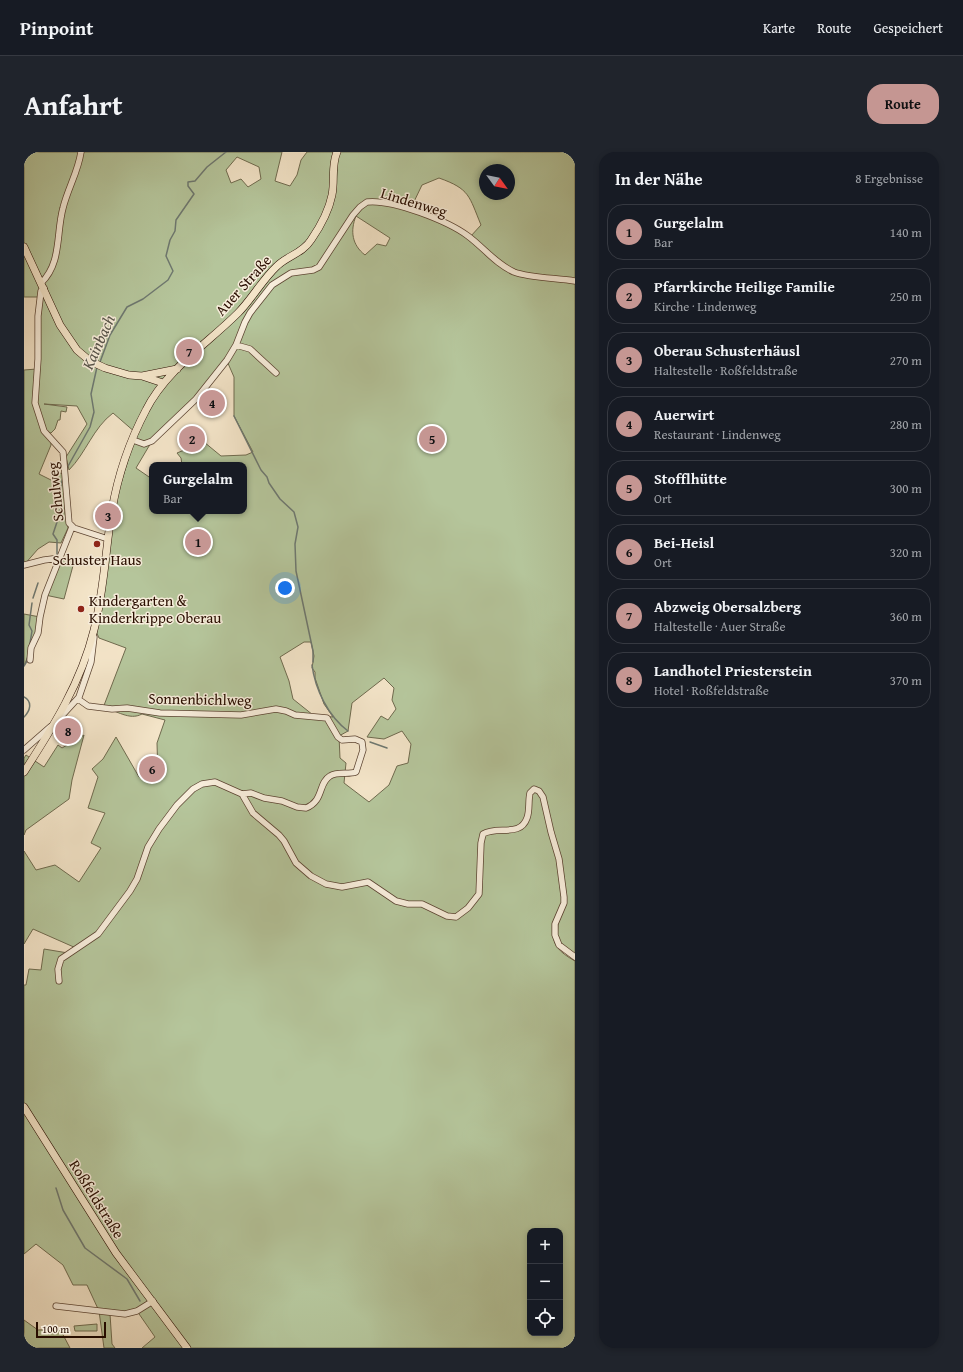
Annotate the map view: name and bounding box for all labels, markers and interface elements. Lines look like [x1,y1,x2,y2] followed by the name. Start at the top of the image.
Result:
[20,14,93,42] text: Pinpoint
[763,18,795,38] text: Karte
[817,18,851,38] text: Route
[873,18,943,38] text: Gespeichert
[24,84,123,125] text: Anfahrt
[867,84,939,124] button: Route
[479,164,515,200] north arrow
[615,166,703,191] text: In der Nähe
[855,169,923,188] text: 8 Ergebnisse
[378,182,450,222] street label: Lindenweg
[654,212,724,233] text: Gurgelalm
[626,223,632,242] text: 1
[890,223,922,242] text: 140 m
[654,233,673,252] text: Bar
[210,250,276,320] street label: Auer Straße
[654,276,835,297] text: Pfarrkirche Heilige Familie
[626,287,632,306] text: 2
[890,287,922,306] text: 250 m
[654,297,757,316] text: Kirche · Lindenweg
[75,311,121,374] water label: Kainbach
[176,337,202,367] pin: 7
[654,340,800,361] text: Oberau Schusterhäusl
[626,351,632,370] text: 3
[890,351,922,370] text: 270 m
[654,361,798,380] text: Haltestelle · Roßfeldstraße
[199,388,225,418] pin: 4
[654,404,714,425] text: Auerwirt
[626,415,632,434] text: 4
[890,415,922,434] text: 280 m
[179,424,205,454] pin: 2
[419,424,445,454] pin: 5
[654,425,781,444] text: Restaurant · Lindenweg
[41,461,69,523] street label: Schulweg
[149,462,247,514] popup
[163,468,233,489] text: Gurgelalm
[654,468,727,489] text: Stofflhütte
[626,479,632,498] text: 5
[890,479,922,498] text: 300 m
[163,489,182,508] text: Bar
[654,489,672,508] text: Ort
[95,501,121,531] pin: 3
[185,527,211,557] pin: 1
[654,532,714,553] text: Bei-Heisl
[92,539,102,549] marker: Schuster Haus
[626,543,632,562] text: 6
[890,543,922,562] text: 320 m
[52,549,142,570] place label: Schuster Haus
[654,553,672,572] text: Ort
[275,578,295,598] your location
[89,590,222,628] place label: Kindergarten & Kinderkrippe Oberau
[654,596,801,617] text: Abzweig Obersalzberg
[76,604,86,614] marker: Kindergarten & Kinderkrippe Oberau
[626,607,632,626] text: 7
[890,607,922,626] text: 360 m
[654,617,786,636] text: Haltestelle · Auer Straße
[654,660,812,681] text: Landhotel Priesterstein
[626,671,632,690] text: 8
[890,671,922,690] text: 370 m
[654,681,769,700] text: Hotel · Roßfeldstraße
[148,688,252,710] street label: Sonnenbichlweg
[55,716,81,746] pin: 8
[139,754,165,784] pin: 6
[64,1156,130,1242] street label: Roßfeldstraße
[527,1228,563,1336] map controls
[527,1228,563,1264] button: +
[527,1264,563,1300] button: −
[527,1300,563,1336] button: locate
[36,1320,106,1339] scale bar
[42,1321,69,1337] text: 100 m

